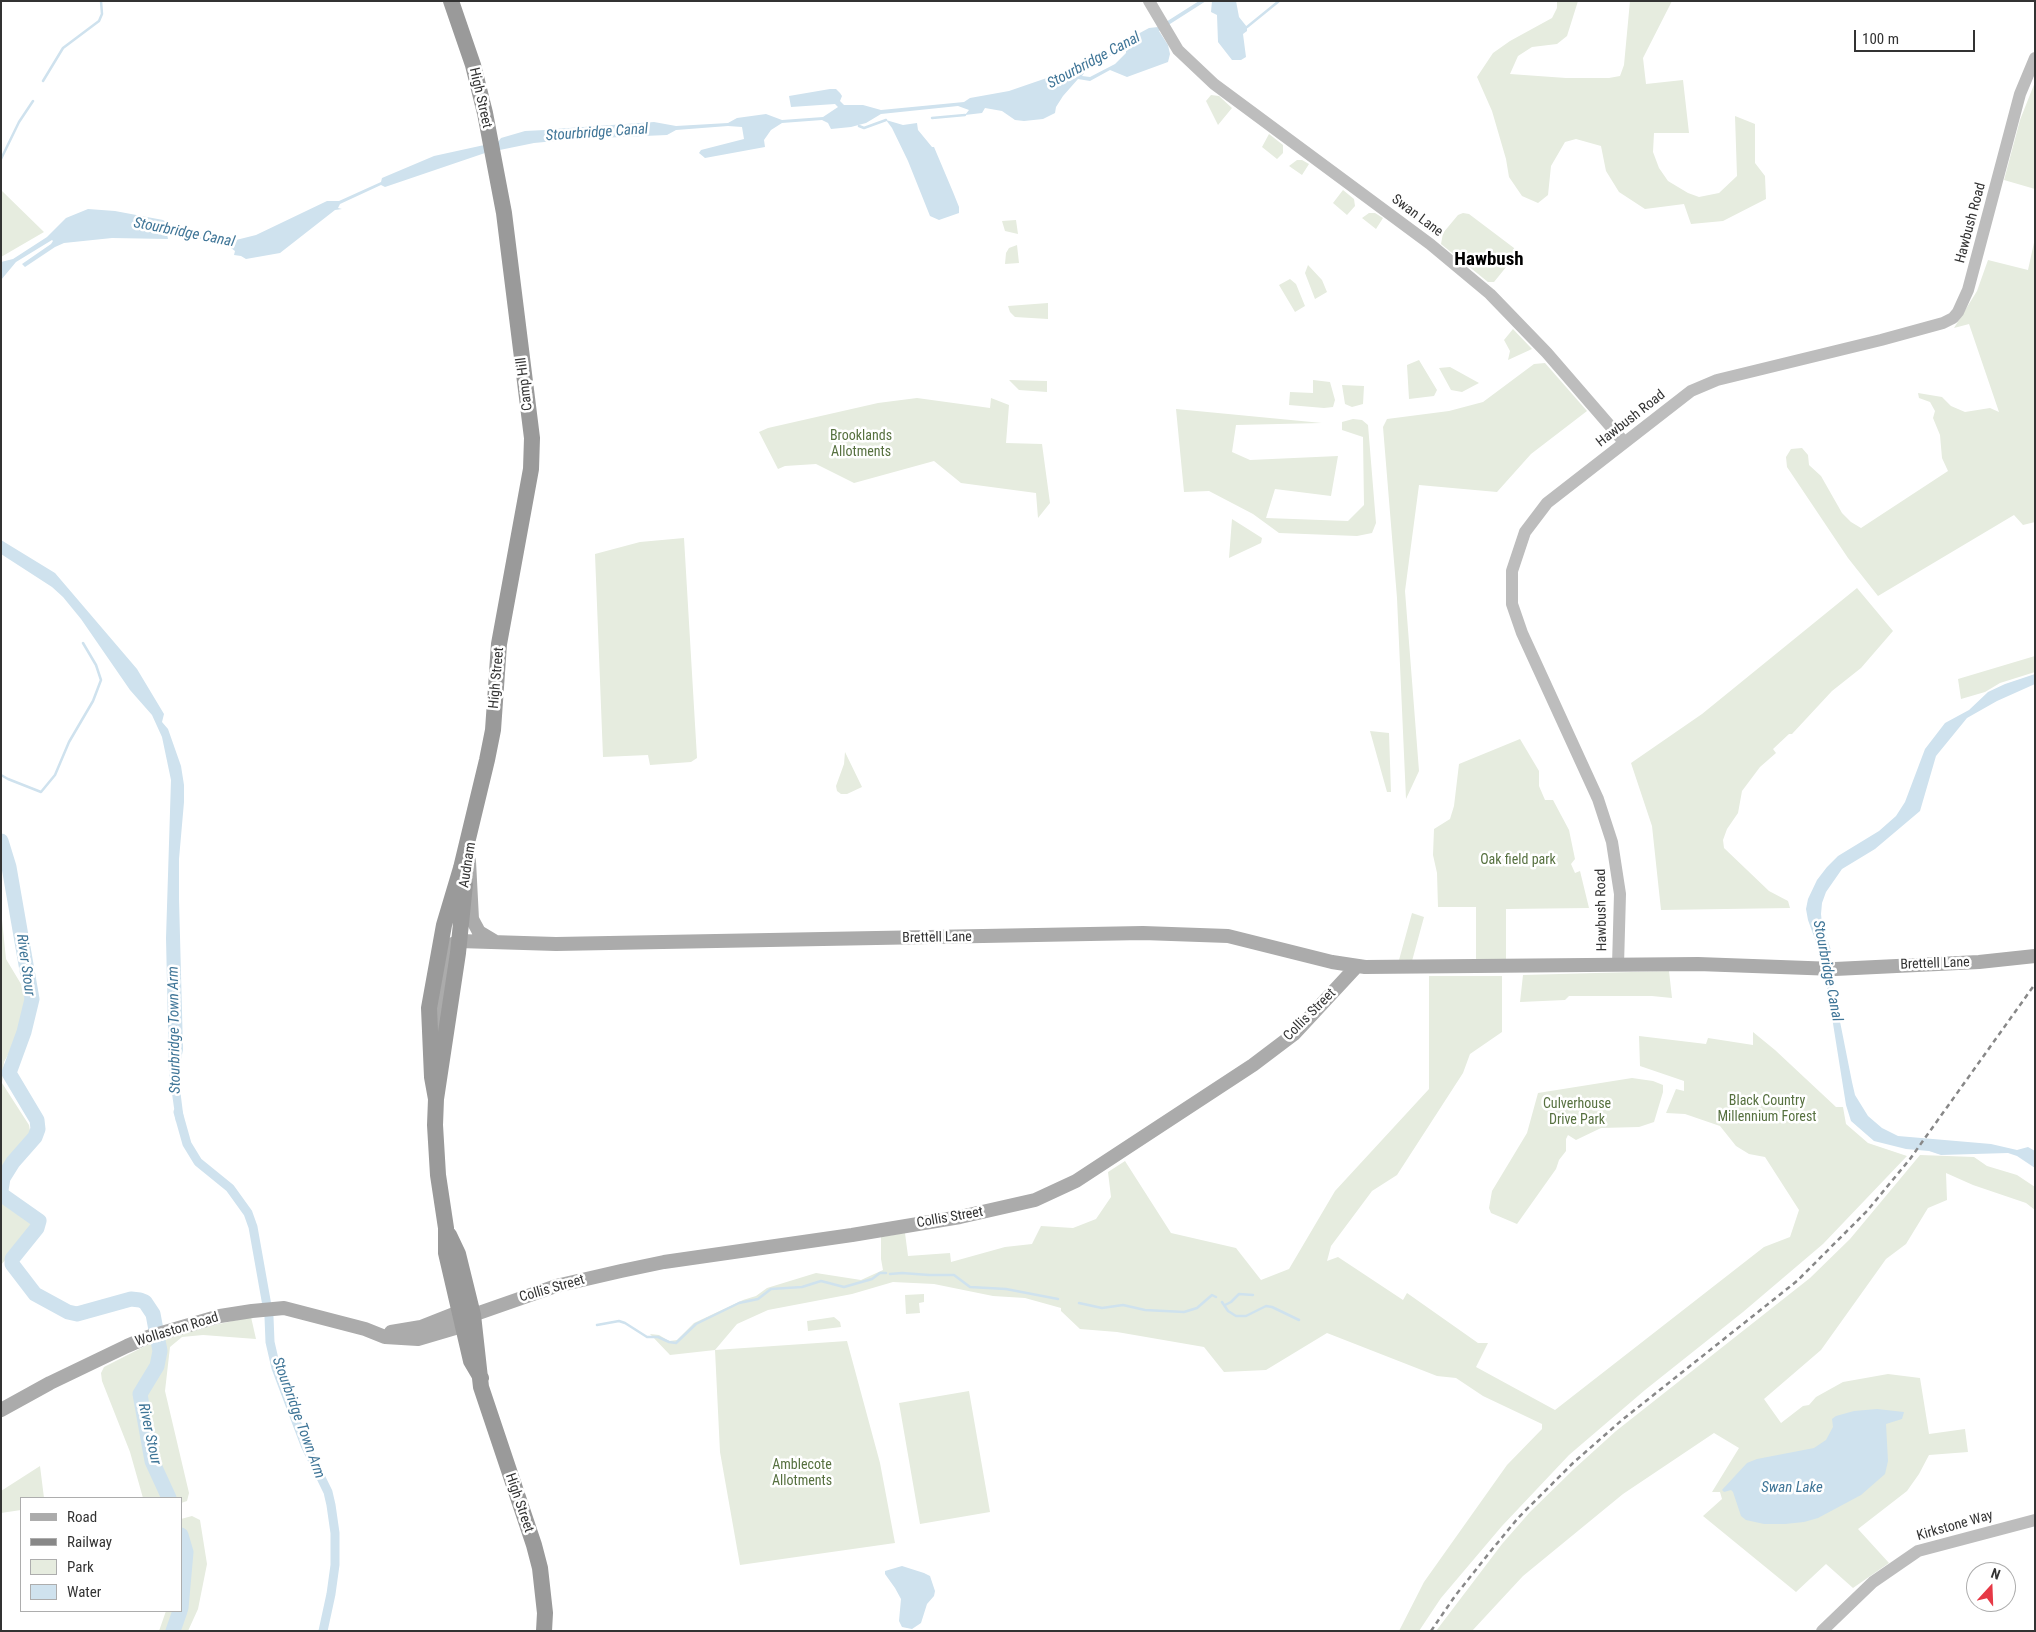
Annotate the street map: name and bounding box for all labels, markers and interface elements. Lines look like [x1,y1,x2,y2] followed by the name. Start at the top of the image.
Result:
[1856,20,1977,52] scale bar
[1044,29,1144,93] water label: Stourbridge Canal
[1862,30,1899,48] text: 100 m
[465,66,495,130] street label: High Street
[545,120,649,146] water label: Stourbridge Canal
[1952,181,1990,265] street label: Hawbush Road
[1388,191,1446,241] street label: Swan Lane
[132,214,236,252] water label: Stourbridge Canal
[1454,249,1524,271] district label: Hawbush
[513,356,537,412] street label: Camp Hill
[1593,387,1669,451] street label: Hawbush Road
[830,428,892,461] park label: Brooklands Allotments
[486,647,508,709] street label: High Street
[456,841,480,889] street label: Audnam
[1480,852,1556,868] park label: Oak field park
[1593,869,1611,951] street label: Hawbush Road
[1808,919,1846,1023] water label: Stourbridge Canal
[902,929,972,947] street label: Brettell Lane
[12,933,38,997] water label: River Stour
[1900,954,1970,974] street label: Brettell Lane
[165,966,185,1094] water label: Stourbridge Town Arm
[1280,985,1340,1045] street label: Collis Street
[1718,1093,1816,1126] park label: Black Country Millennium Forest
[1543,1096,1611,1128] park label: Culverhouse Drive Park
[916,1204,984,1232] street label: Collis Street
[517,1272,587,1306] street label: Collis Street
[133,1309,221,1351] street label: Wollaston Road
[268,1355,328,1481] water label: Stourbridge Town Arm
[134,1402,164,1466] water label: River Stour
[772,1457,832,1490] park label: Amblecote Allotments
[501,1471,537,1535] street label: High Street
[1761,1479,1823,1497] water label: Swan Lake
[20,1497,182,1612] legend
[1915,1507,1995,1545] street label: Kirkstone Way
[67,1508,97,1526] text: Road
[67,1533,112,1551] text: Railway
[67,1558,94,1576] text: Park
[1966,1562,2016,1612] north arrow
[1989,1565,2003,1583] text: N
[67,1583,101,1601] text: Water

